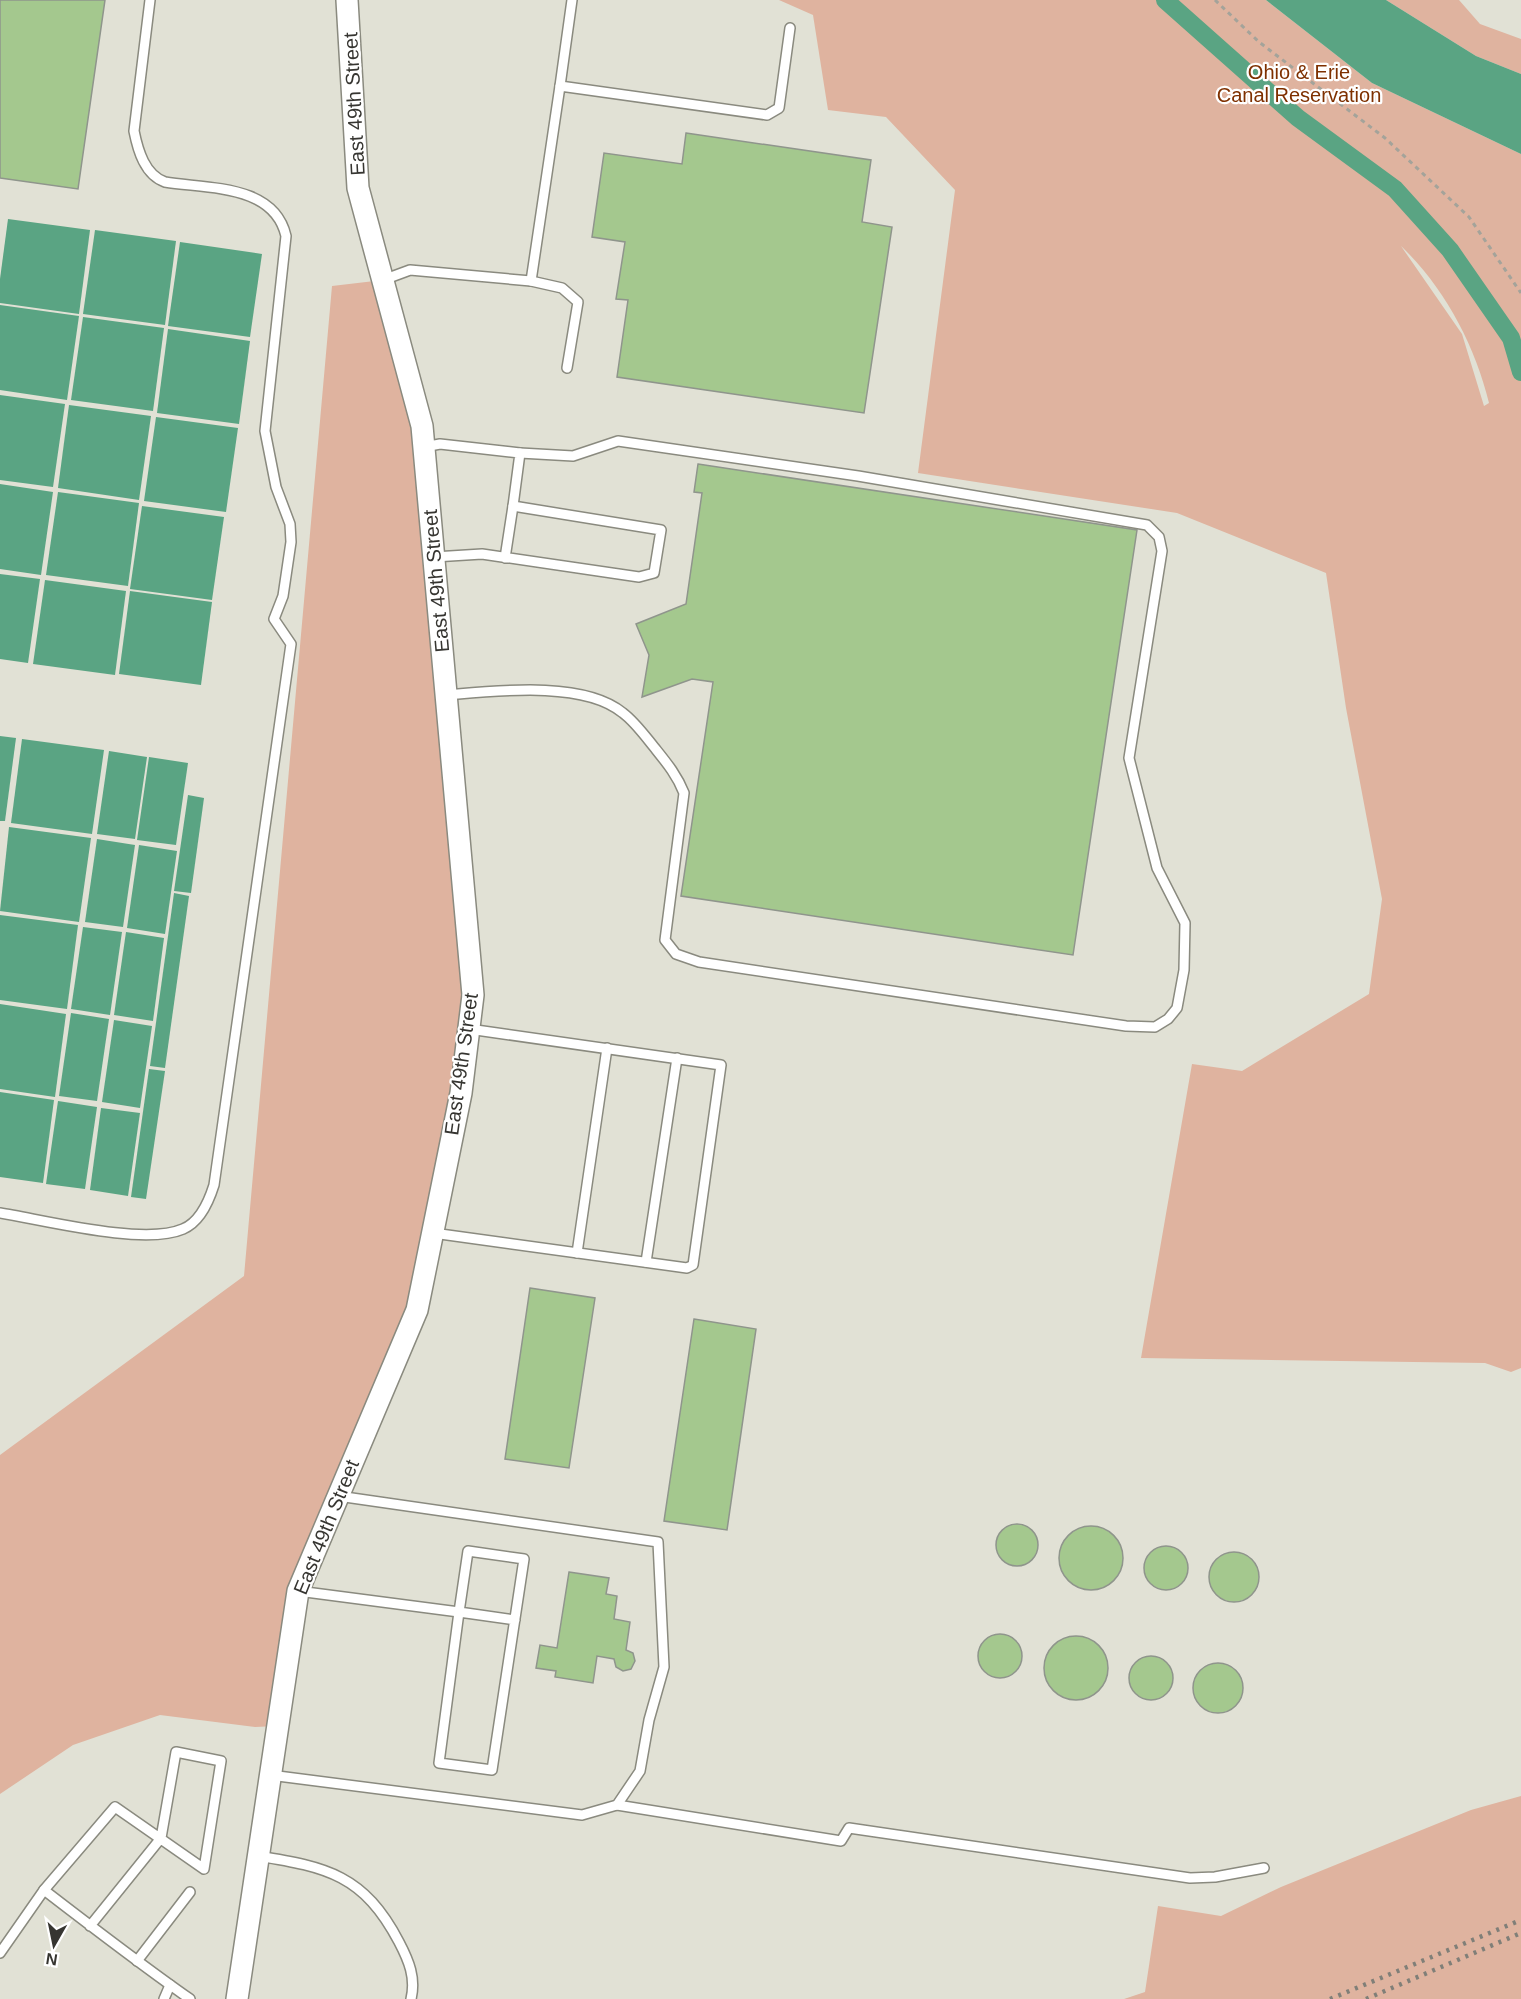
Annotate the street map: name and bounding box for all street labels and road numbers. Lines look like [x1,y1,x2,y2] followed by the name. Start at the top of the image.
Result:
[339,31,369,176] street label: East 49th Street
[419,508,453,653] street label: East 49th Street
[440,991,482,1137] street label: East 49th Street
[289,1456,363,1598] street label: East 49th Street

